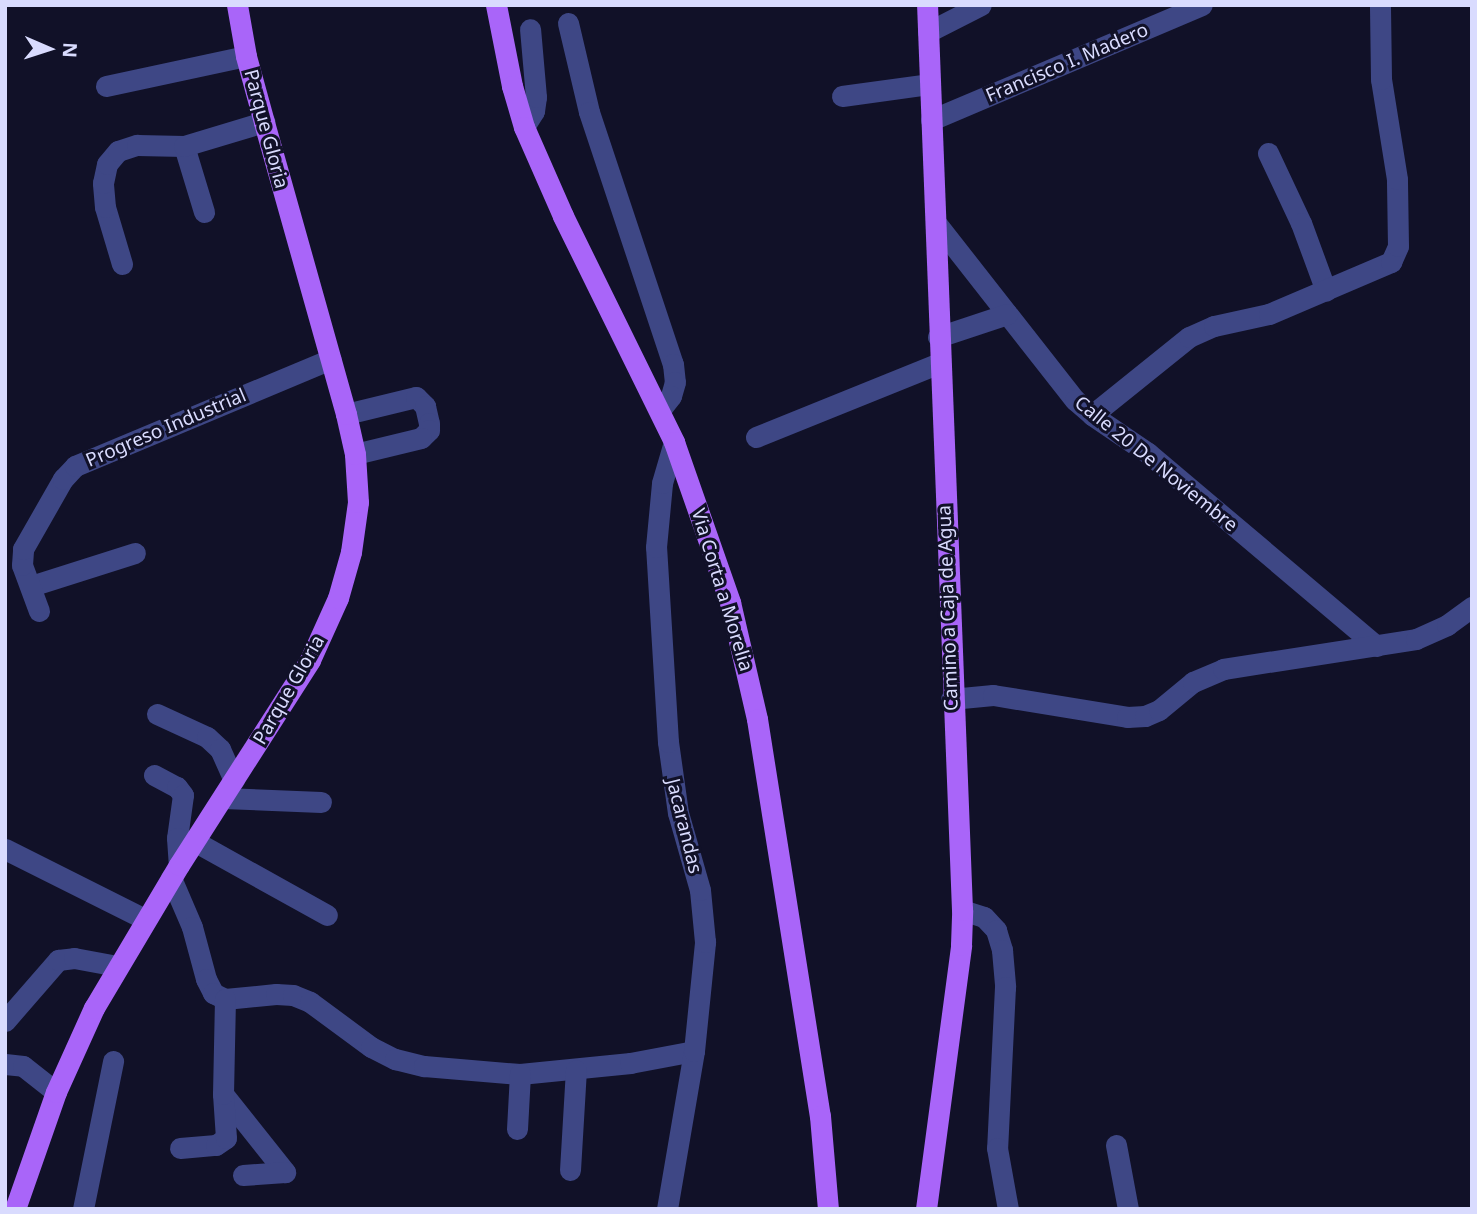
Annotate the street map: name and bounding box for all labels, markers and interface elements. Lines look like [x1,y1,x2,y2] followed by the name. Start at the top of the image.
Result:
[14,14,84,84] north arrow
[982,18,1152,108] street label: Francisco I. Madero
[57,42,83,58] text: N
[239,67,293,191] street label: Parque Gloria
[83,384,249,472] street label: Progreso Industrial
[1070,391,1242,537] street label: Calle 20 De Noviembre
[933,505,963,711] street label: Camino a Caja de Agua
[686,506,758,674] street label: Via Corta a Morelia
[249,631,329,749] street label: Parque Gloria
[661,776,707,876] street label: Jacarandas

